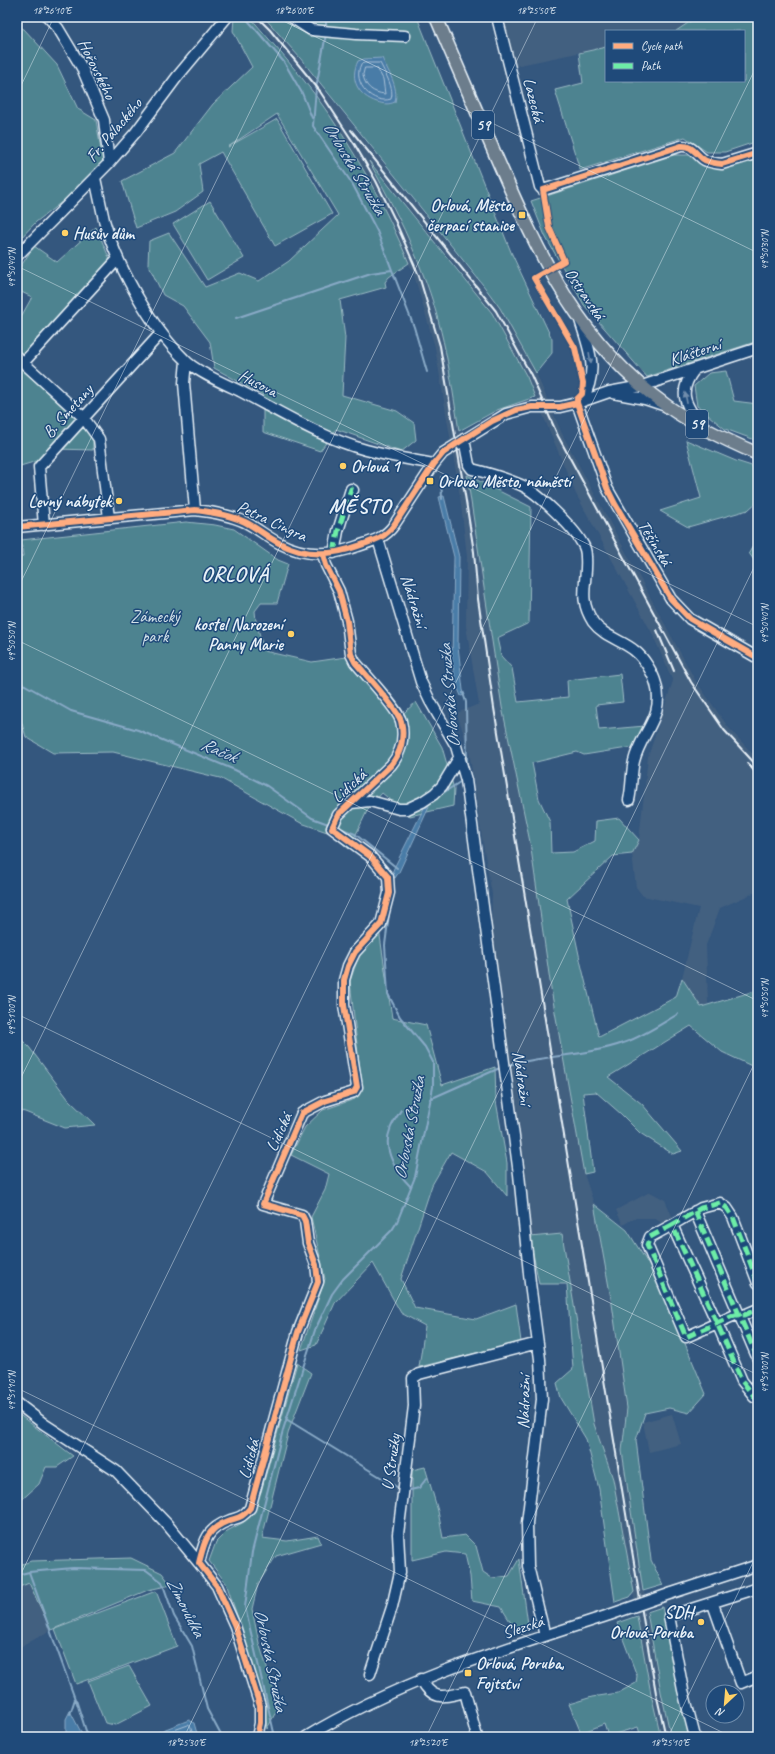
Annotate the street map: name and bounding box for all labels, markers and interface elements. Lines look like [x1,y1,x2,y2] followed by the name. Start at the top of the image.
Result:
[33,4,73,17] text: 18°26'10"E
[275,4,315,17] text: 18°26'00"E
[517,4,557,17] text: 18°25'50"E
[605,30,745,82] legend
[73,35,121,104] street label: Hořovského
[641,38,683,54] text: Cycle path
[641,58,661,74] text: Path
[518,76,550,126] street label: Lazecká
[81,93,147,166] street label: Fr. Palackého
[472,111,494,139] road number: 59
[319,118,392,220] water label: Orlovská Stružka
[427,195,515,236] place label: Orlová, Město, čerpací stanice
[517,210,527,220] marker: Orlová, Město, čerpací stanice
[73,223,135,244] place label: Husův dům
[60,228,70,238] marker: Husův dům
[758,228,771,270] text: 49°50'30"N
[5,246,18,288] text: 49°50'40"N
[560,264,611,325] street label: Ostravská
[667,333,727,370] street label: Klášterní
[588,352,594,364] one-way arrow
[235,365,283,402] street label: Husova
[38,379,99,442] street label: B. Smetany
[682,391,688,404] one-way arrow
[686,410,708,438] road number: 59
[351,456,402,477] place label: Orlová 1
[338,461,348,471] marker: Orlová 1
[438,471,575,492] place label: Orlová, Město, náměstí
[425,476,435,486] marker: Orlová, Město, náměstí
[28,491,113,512] place label: Levný nábytek
[329,493,394,519] district label: MĚSTO
[114,496,124,506] marker: Levný nábytek
[234,496,312,547] street label: Petra Cingra
[633,516,678,571] street label: Těšínská
[201,561,271,587] district label: ORLOVÁ
[396,572,433,634] street label: Nádražní
[758,602,771,644] text: 49°50'40"N
[130,606,182,647] park label: Zámecký park
[194,614,287,655] place label: kostel Narození Panny Marie
[5,620,18,662] text: 49°50'50"N
[286,629,296,639] marker: kostel Narození Panny Marie
[433,641,464,749] water label: Orlovská Stružka
[198,733,243,769] water label: Račok
[327,764,372,807] street label: Lidická
[758,977,771,1019] text: 49°50'50"N
[5,994,18,1036] text: 49°51'00"N
[508,1050,537,1110] street label: Nádražní
[388,1073,430,1181] water label: Orlovská Stružka
[261,1108,298,1155] street label: Lidická
[758,1351,771,1393] text: 49°51'00"N
[5,1369,18,1411] text: 49°51'10"N
[513,1371,536,1429] street label: Nádražní
[377,1431,405,1491] street label: U Stružky
[234,1435,265,1481] street label: Lidická
[162,1574,211,1642] water label: Zimovůdka
[610,1602,696,1643] place label: SDH Orlová-Poruba
[249,1607,293,1715] water label: Orlovská Stružka
[500,1610,548,1643] street label: Slezská
[696,1617,706,1627] marker: SDH Orlová-Poruba
[476,1653,565,1694] place label: Orlová, Poruba, Fojtství
[463,1668,473,1678] marker: Orlová, Poruba, Fojtství
[705,1684,745,1724] north arrow
[713,1704,727,1721] text: N
[167,1736,207,1749] text: 18°25'30"E
[409,1736,449,1749] text: 18°25'20"E
[651,1736,691,1749] text: 18°25'10"E

